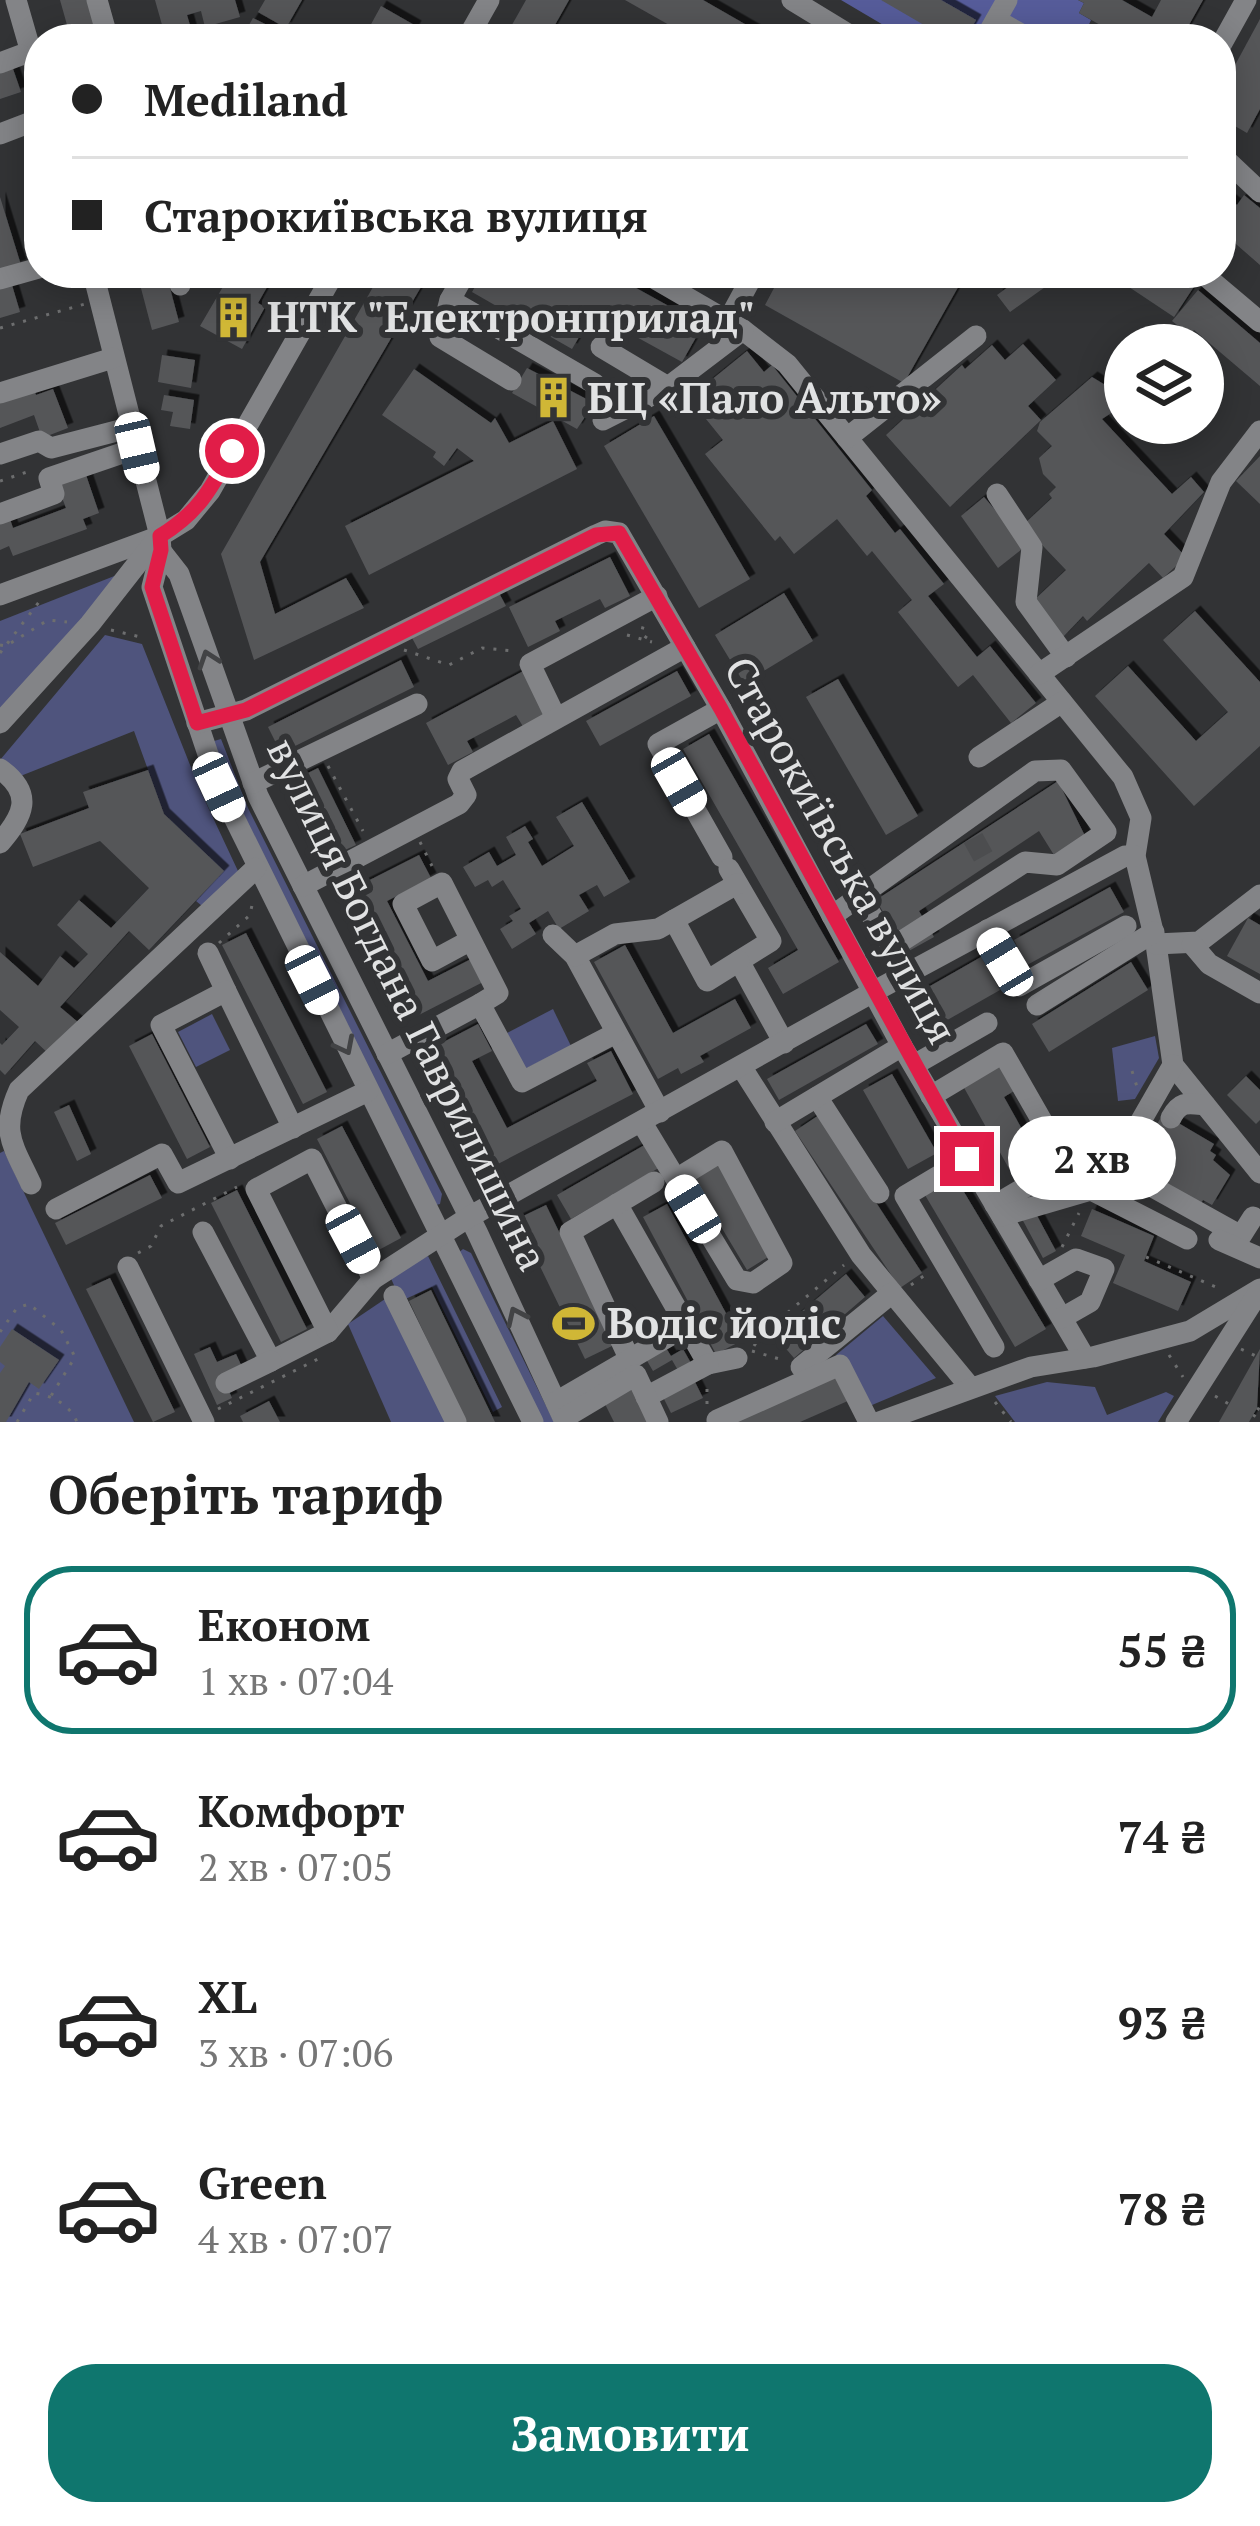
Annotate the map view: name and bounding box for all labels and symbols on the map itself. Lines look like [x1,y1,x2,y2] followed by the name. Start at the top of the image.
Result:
[267,288,755,344] place label: НТК "Електронприлад"
[210,294,256,340] building icon: НТК "Електронприлад"
[587,369,942,425] place label: БЦ «Пало Альто»
[530,375,576,421] building icon: БЦ «Пало Альто»
[111,409,163,487] car
[205,424,259,478] route start
[712,646,972,1053] street label: Старокиївська вулиця
[198,650,222,671] one-way arrow
[255,728,562,1279] street label: вулиця Богдана Гаврилишина
[645,742,713,822] car
[187,747,251,827] car
[971,922,1039,1002] car
[280,940,344,1020] car
[331,1034,355,1055] one-way arrow
[1009,1117,1177,1201] callout: 2 хв
[940,1132,994,1186] route end
[659,1169,727,1249] car
[320,1199,386,1279] car
[607,1294,841,1350] place label: Водіс йодіс
[550,1300,596,1346] sports icon: Водіс йодіс
[507,1307,530,1328] one-way arrow

